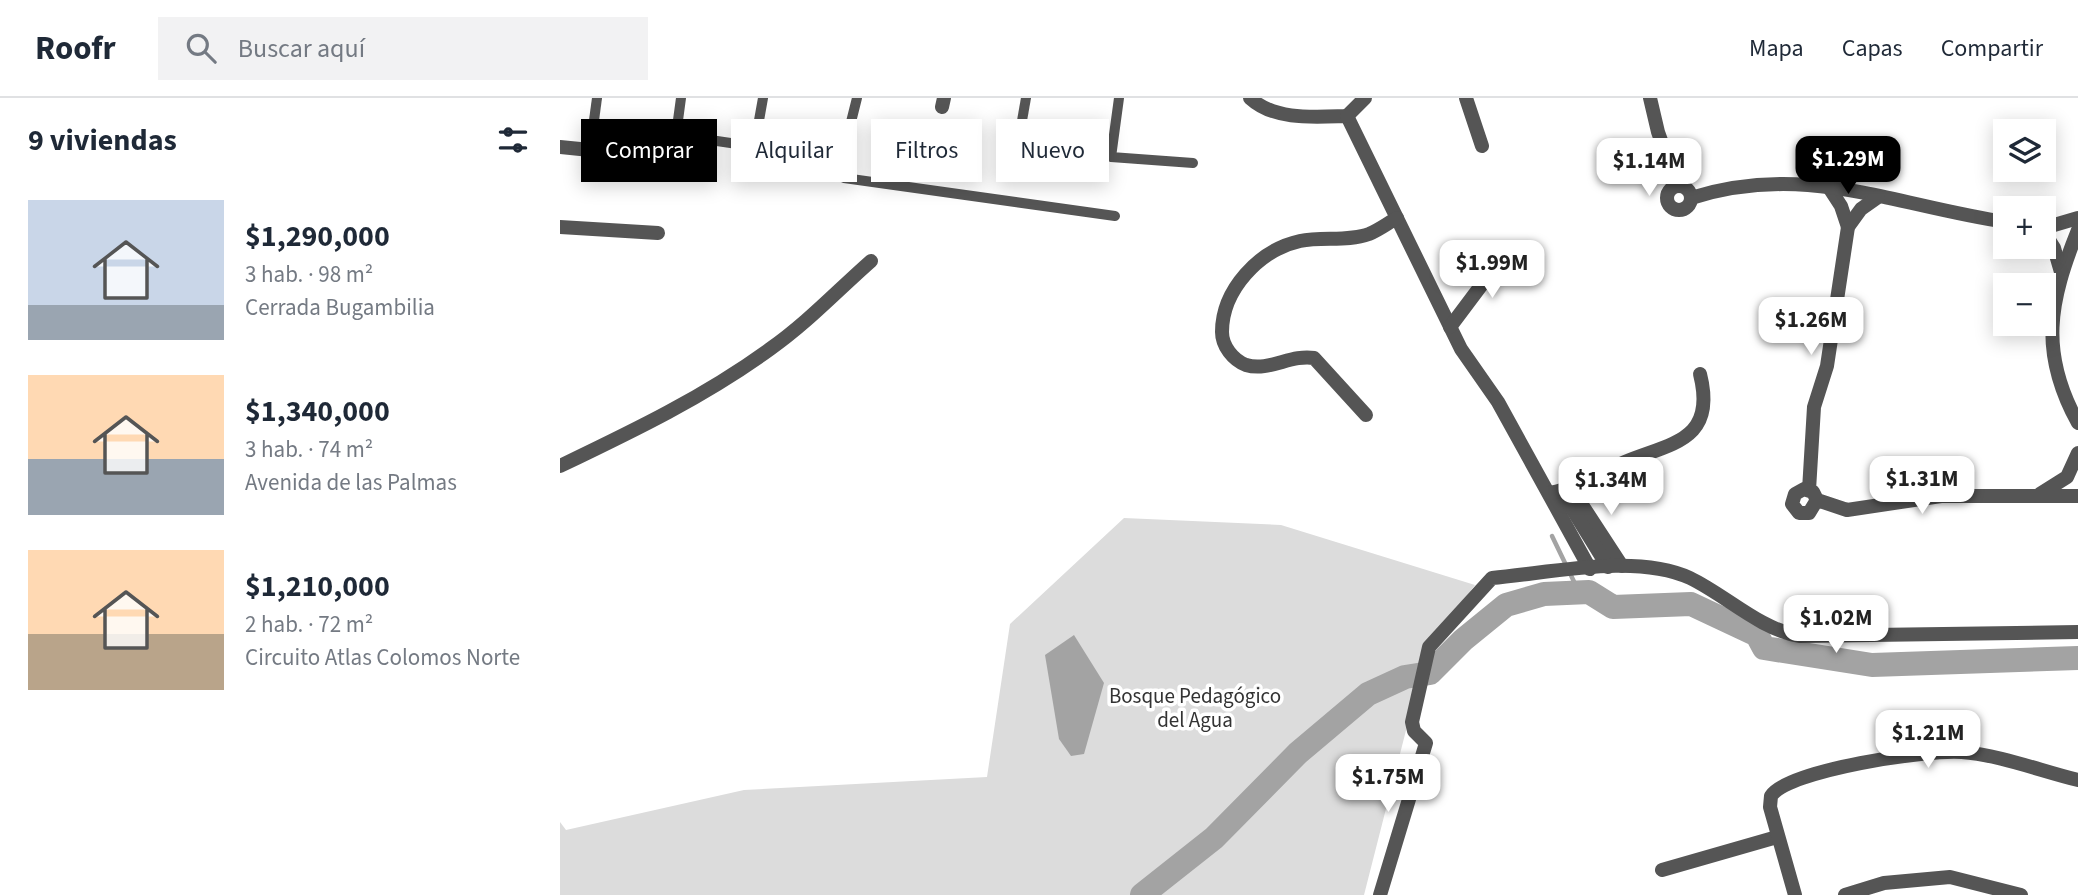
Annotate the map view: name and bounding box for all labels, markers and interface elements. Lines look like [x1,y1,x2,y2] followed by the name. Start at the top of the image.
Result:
[158,17,648,80] search box
[35,25,116,72] text: Roofr
[182,29,220,67] icon: search
[238,30,365,67] text: Buscar aquí
[1749,31,1804,66] text: Mapa
[1842,31,1903,66] text: Capas
[1941,31,2043,66] text: Compartir
[28,119,177,162] text: 9 viviendas
[581,119,717,182] chip: Comprar
[731,119,857,182] chip: Alquilar
[871,119,982,182] chip: Filtros
[996,119,1109,182] chip: Nuevo
[1993,119,2056,336] map controls
[1993,119,2056,182] button: layers
[494,121,532,159] icon: filters
[1791,136,1905,196] pin: $1.29M
[1592,139,1706,198] pin: $1.14M
[1811,142,1885,175] text: $1.29M
[1612,144,1686,177] text: $1.14M
[1993,196,2056,259] button: +
[245,215,390,258] text: $1,290,000
[84,228,168,312] icon: home
[1435,240,1549,300] pin: $1.99M
[1455,246,1529,279] text: $1.99M
[245,258,373,291] text: 3 hab. · 98 m²
[1993,273,2056,336] button: −
[245,291,435,324] text: Cerrada Bugambilia
[1754,298,1868,357] pin: $1.26M
[1774,303,1848,336] text: $1.26M
[245,390,390,433] text: $1,340,000
[84,403,168,487] icon: home
[245,433,373,466] text: 3 hab. · 74 m²
[1865,456,1979,516] pin: $1.31M
[1554,458,1668,517] pin: $1.34M
[1885,462,1959,495] text: $1.31M
[1574,463,1648,496] text: $1.34M
[245,466,457,499] text: Avenida de las Palmas
[245,565,390,608] text: $1,210,000
[84,578,168,662] icon: home
[1779,596,1893,655] pin: $1.02M
[1799,601,1873,634] text: $1.02M
[245,608,373,641] text: 2 hab. · 72 m²
[245,641,520,674] text: Circuito Atlas Colomos Norte
[1109,681,1281,735] park label: Bosque Pedagógico del Agua
[1871,710,1985,770] pin: $1.21M
[1891,716,1965,749] text: $1.21M
[1331,754,1445,814] pin: $1.75M
[1351,760,1425,793] text: $1.75M

